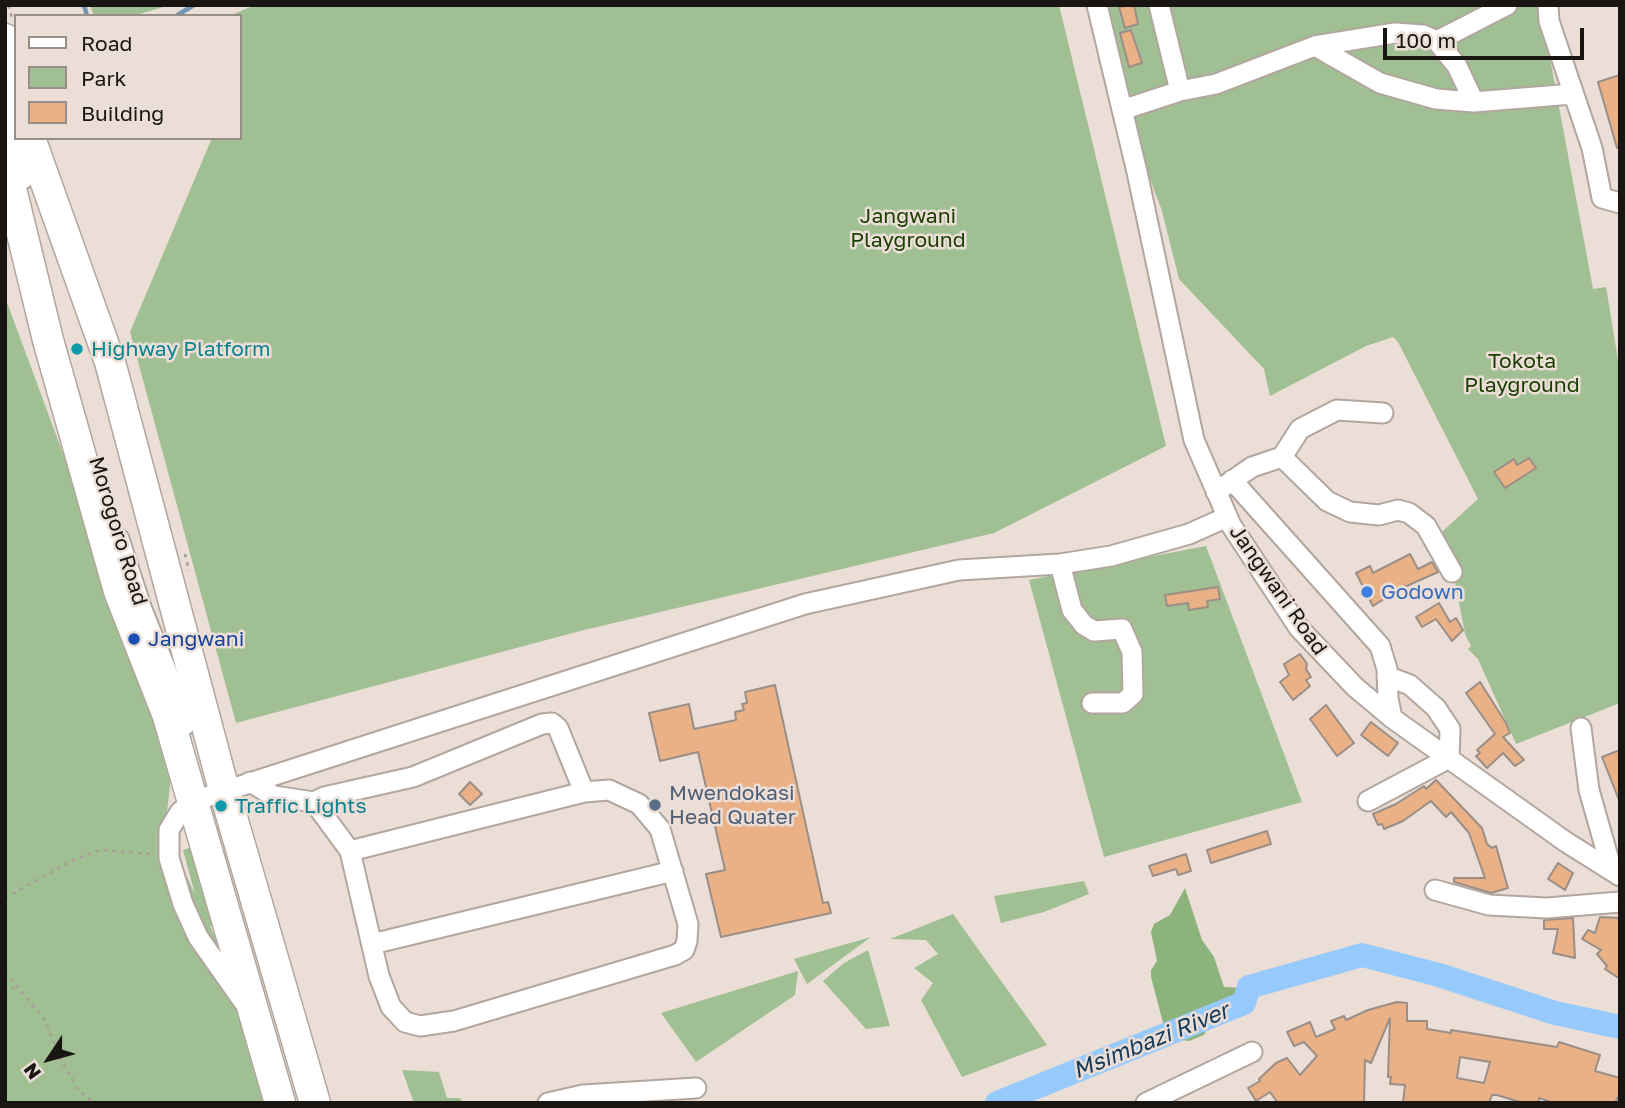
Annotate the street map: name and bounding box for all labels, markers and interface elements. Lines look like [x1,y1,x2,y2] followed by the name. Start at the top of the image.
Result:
[14,14,242,140] legend
[1387,14,1588,58] scale bar
[1396,27,1456,53] text: 100 m
[81,30,132,56] text: Road
[81,65,126,91] text: Park
[81,100,164,126] text: Building
[850,203,966,253] park label: Jangwani Playground
[91,336,271,362] place label: Highway Platform
[69,341,85,357] marker: Highway Platform
[1464,348,1580,398] park label: Tokota Playground
[83,454,153,608] street label: Morogoro Road
[1224,520,1332,660] street label: Jangwani Road
[1381,579,1464,605] place label: Godown
[1359,584,1375,600] marker: Godown
[148,626,244,652] place label: Jangwani
[126,631,142,647] marker: Jangwani
[669,780,796,830] place label: Mwendokasi Head Quater
[235,793,367,819] place label: Traffic Lights
[647,797,663,813] marker: Mwendokasi Head Quater
[213,798,229,814] marker: Traffic Lights
[1069,997,1233,1085] water label: Msimbazi River
[14,1024,84,1094] north arrow
[18,1059,45,1084] text: N

